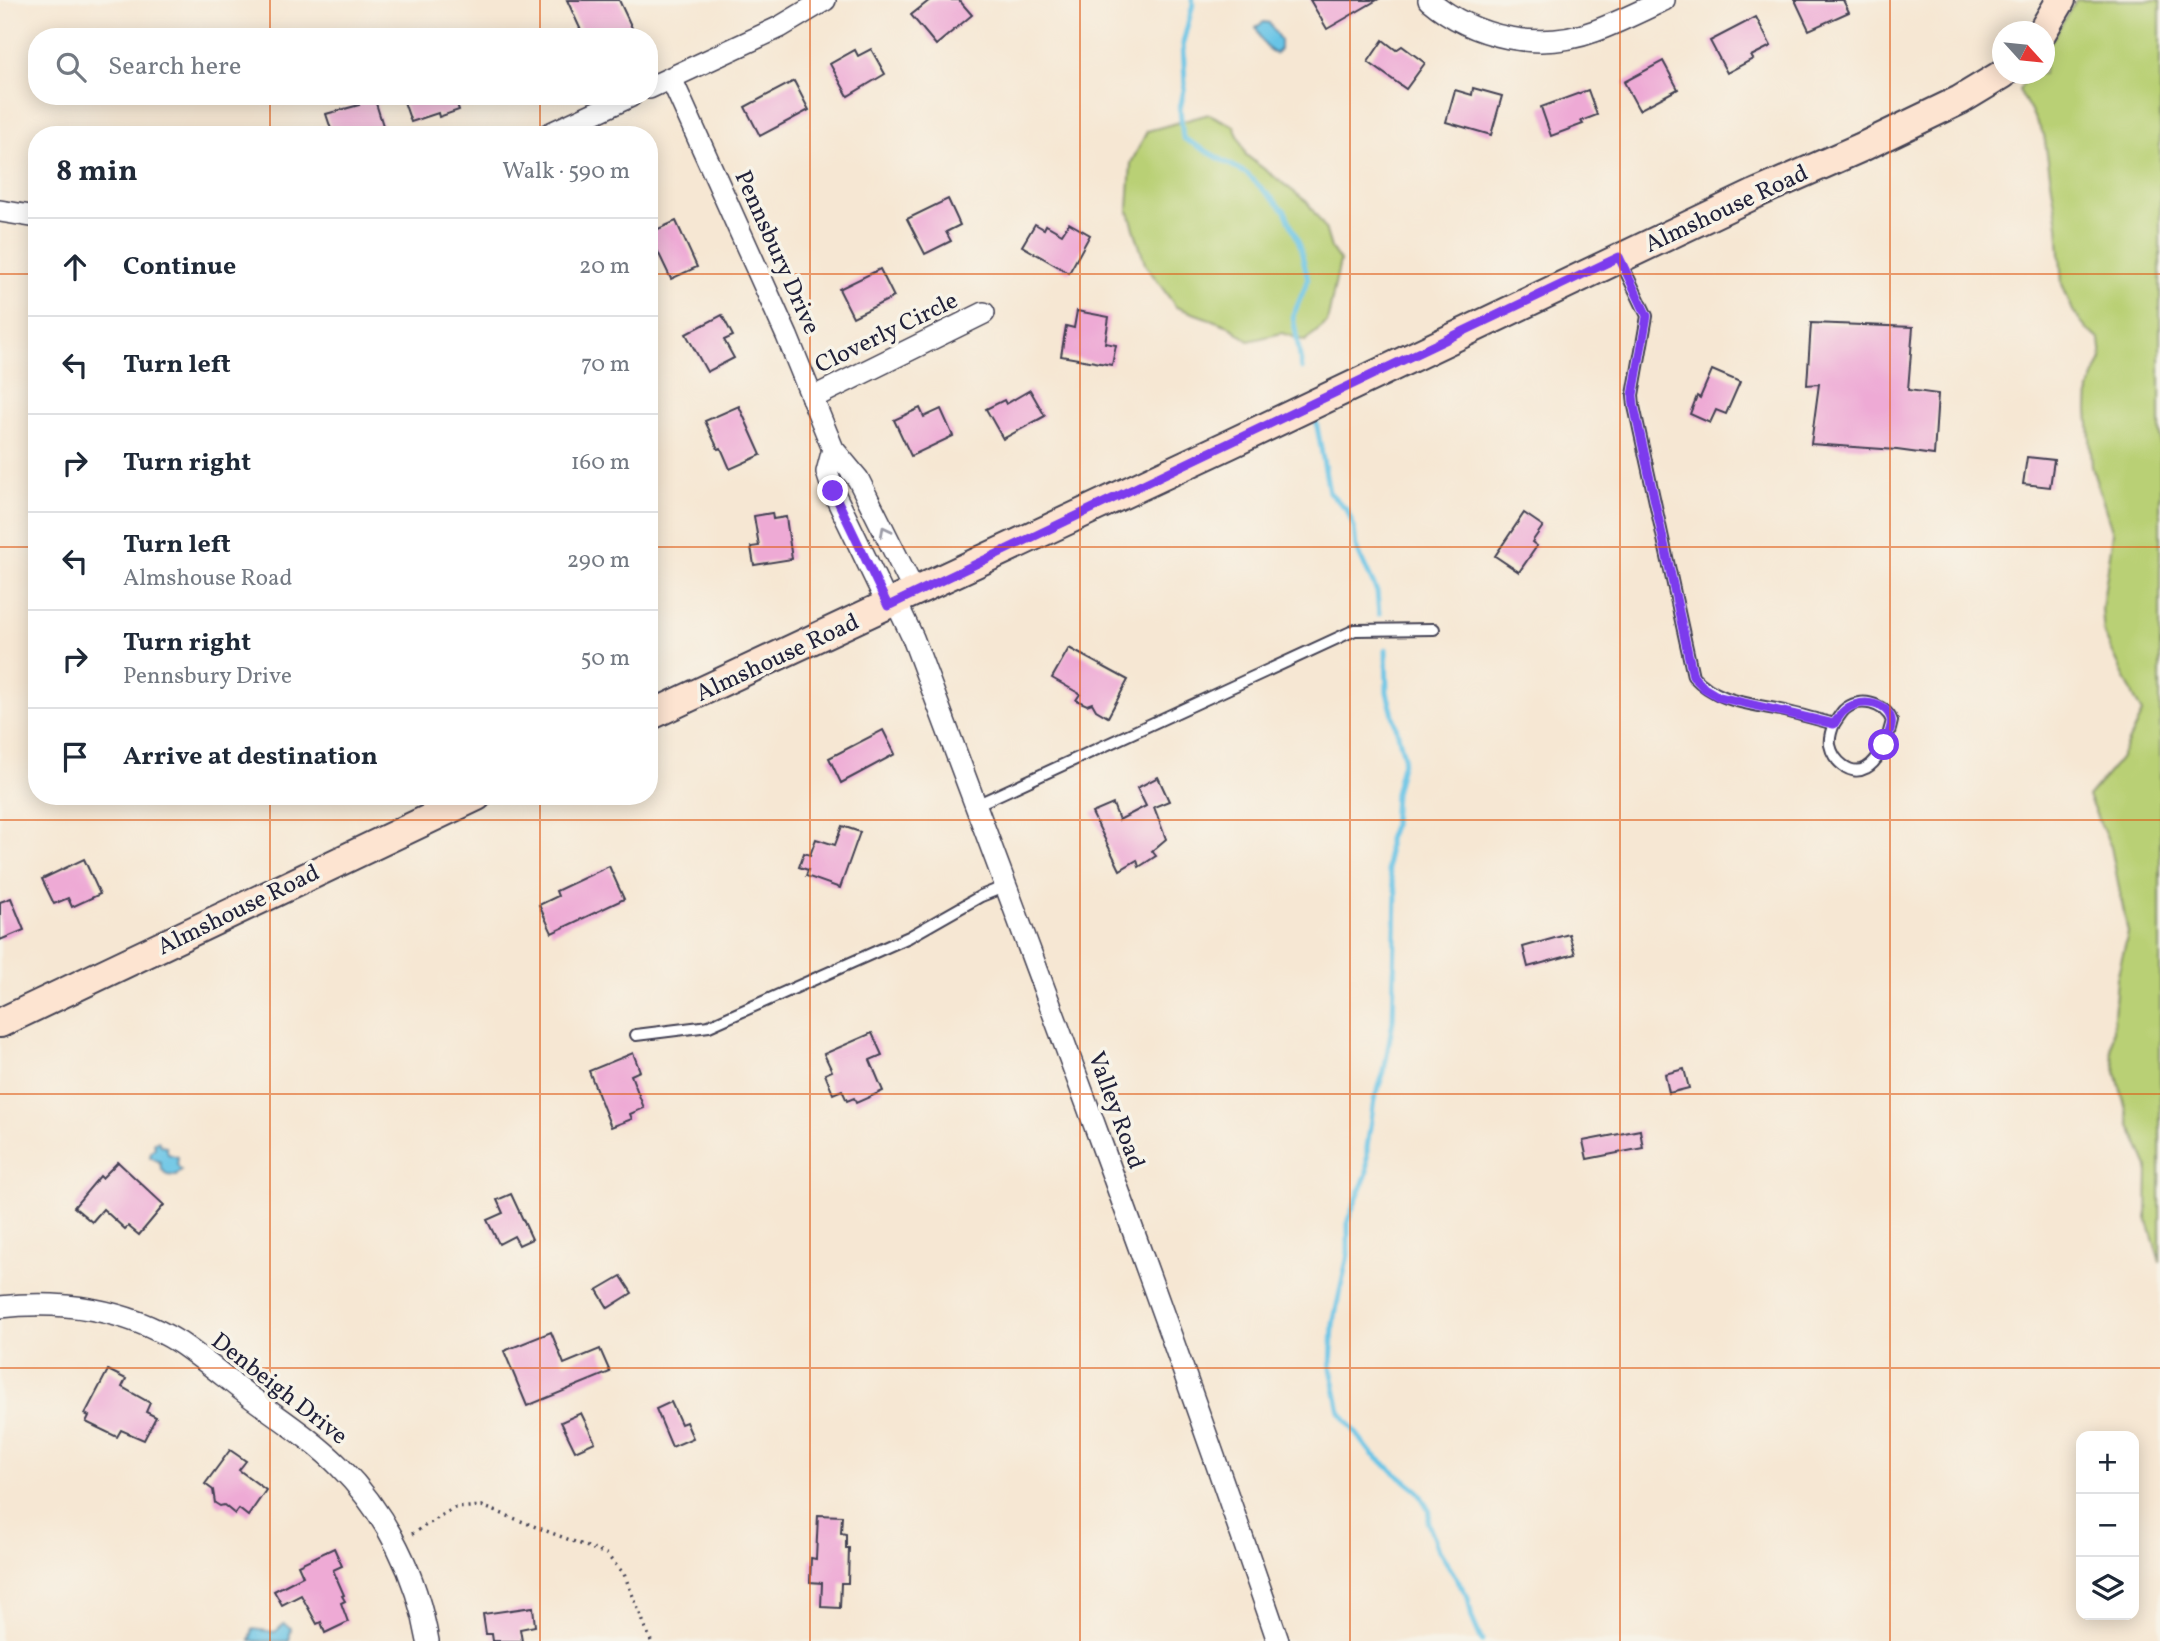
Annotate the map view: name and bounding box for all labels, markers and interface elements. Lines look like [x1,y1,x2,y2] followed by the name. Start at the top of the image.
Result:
[1992,21,2055,84] north arrow
[28,28,658,105] search box
[52,48,90,86] icon: search
[108,49,241,85] text: Search here
[56,151,138,193] text: 8 min
[502,156,630,188] text: Walk · 590 m
[1640,157,1814,263] street label: Almshouse Road
[725,165,828,340] street label: Pennsbury Drive
[56,248,94,286] icon: ahead
[123,249,236,285] text: Continue
[579,251,630,283] text: 20 m
[810,285,964,383] street label: Cloverly Circle
[56,346,94,384] icon: left
[123,347,231,383] text: Turn left
[581,349,630,381] text: 70 m
[56,444,94,482] icon: right
[123,445,251,481] text: Turn right
[571,447,630,479] text: 160 m
[817,475,848,506] route end
[880,526,894,538] one-way arrow
[123,527,231,563] text: Turn left
[56,542,94,580] icon: left
[567,545,630,577] text: 290 m
[123,563,292,595] text: Almshouse Road
[691,606,865,712] street label: Almshouse Road
[123,625,251,661] text: Turn right
[56,640,94,678] icon: right
[581,643,630,675] text: 50 m
[123,661,292,693] text: Pennsbury Drive
[1868,729,1899,760] route start
[56,738,94,776] icon: arrive
[123,739,378,775] text: Arrive at destination
[152,857,326,965] street label: Almshouse Road
[1078,1047,1152,1174] street label: Valley Road
[203,1325,354,1454] street label: Denbeigh Drive
[2076,1431,2139,1620] map controls
[2076,1431,2139,1494] button: +
[2076,1494,2139,1557] button: −
[2076,1557,2139,1620] button: layers

